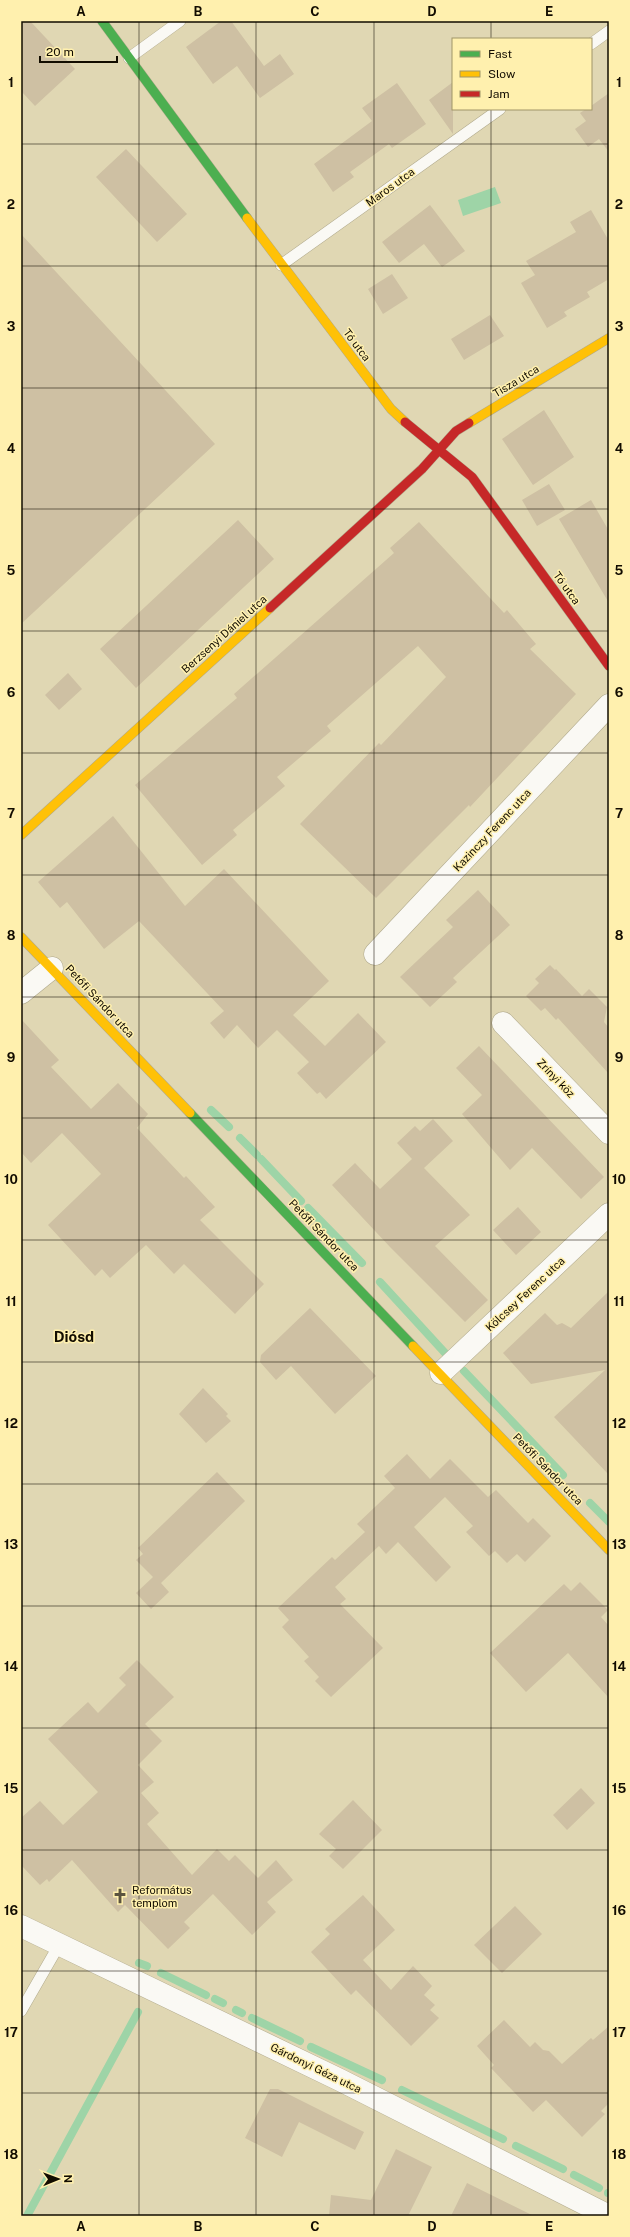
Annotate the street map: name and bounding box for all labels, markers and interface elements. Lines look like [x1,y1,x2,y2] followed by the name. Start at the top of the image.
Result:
[76,4,86,19] text: A
[194,4,203,19] text: B
[310,4,320,19] text: C
[427,4,437,19] text: D
[545,4,553,19] text: E
[40,38,117,64] scale bar
[452,38,592,110] legend
[46,45,74,59] text: 20 m
[488,47,513,61] text: Fast
[488,67,516,81] text: Slow
[8,75,14,90] text: 1
[616,75,622,90] text: 1
[488,87,510,101] text: Jam
[363,165,417,209] street label: Maros utca
[7,197,15,212] text: 2
[615,197,623,212] text: 2
[7,319,16,334] text: 3
[615,319,624,334] text: 3
[341,327,373,363] street label: Tó utca
[491,363,541,399] street label: Tisza utca
[7,441,16,456] text: 4
[615,441,624,456] text: 4
[7,563,16,578] text: 5
[615,563,624,578] text: 5
[551,569,583,607] street label: Tó utca
[179,593,269,675] street label: Berzsenyi Dániel utca
[7,685,16,700] text: 6
[615,685,624,700] text: 6
[451,786,533,874] street label: Kazinczy Ferenc utca
[7,806,15,821] text: 7
[615,806,623,821] text: 7
[7,928,16,943] text: 8
[615,928,624,943] text: 8
[63,962,137,1040] street label: Petőfi Sándor utca
[7,1050,15,1065] text: 9
[615,1050,623,1065] text: 9
[535,1056,577,1100] street label: Zrínyi köz
[4,1172,18,1187] text: 10
[612,1172,626,1187] text: 10
[287,1197,361,1273] street label: Petőfi Sándor utca
[483,1254,567,1334] street label: Kölcsey Ferenc utca
[5,1294,17,1309] text: 11
[613,1294,625,1309] text: 11
[54,1328,94,1345] district label: Diósd
[4,1416,18,1431] text: 12
[612,1416,626,1431] text: 12
[511,1431,585,1507] street label: Petőfi Sándor utca
[4,1537,18,1552] text: 13
[612,1537,626,1552] text: 13
[4,1659,19,1674] text: 14
[612,1659,627,1674] text: 14
[4,1781,18,1796] text: 15
[612,1781,626,1796] text: 15
[132,1884,192,1909] place label: Református templom
[111,1887,129,1905] church icon: Református templom
[4,1903,18,1918] text: 16
[612,1903,626,1918] text: 16
[4,2025,18,2040] text: 17
[612,2025,626,2040] text: 17
[269,2041,363,2095] street label: Gárdonyi Géza utca
[4,2147,18,2162] text: 18
[612,2147,626,2162] text: 18
[38,2159,78,2199] north arrow
[62,2174,74,2183] text: N
[76,2219,86,2234] text: A
[194,2219,203,2234] text: B
[310,2219,320,2234] text: C
[427,2219,437,2234] text: D
[545,2219,553,2234] text: E

